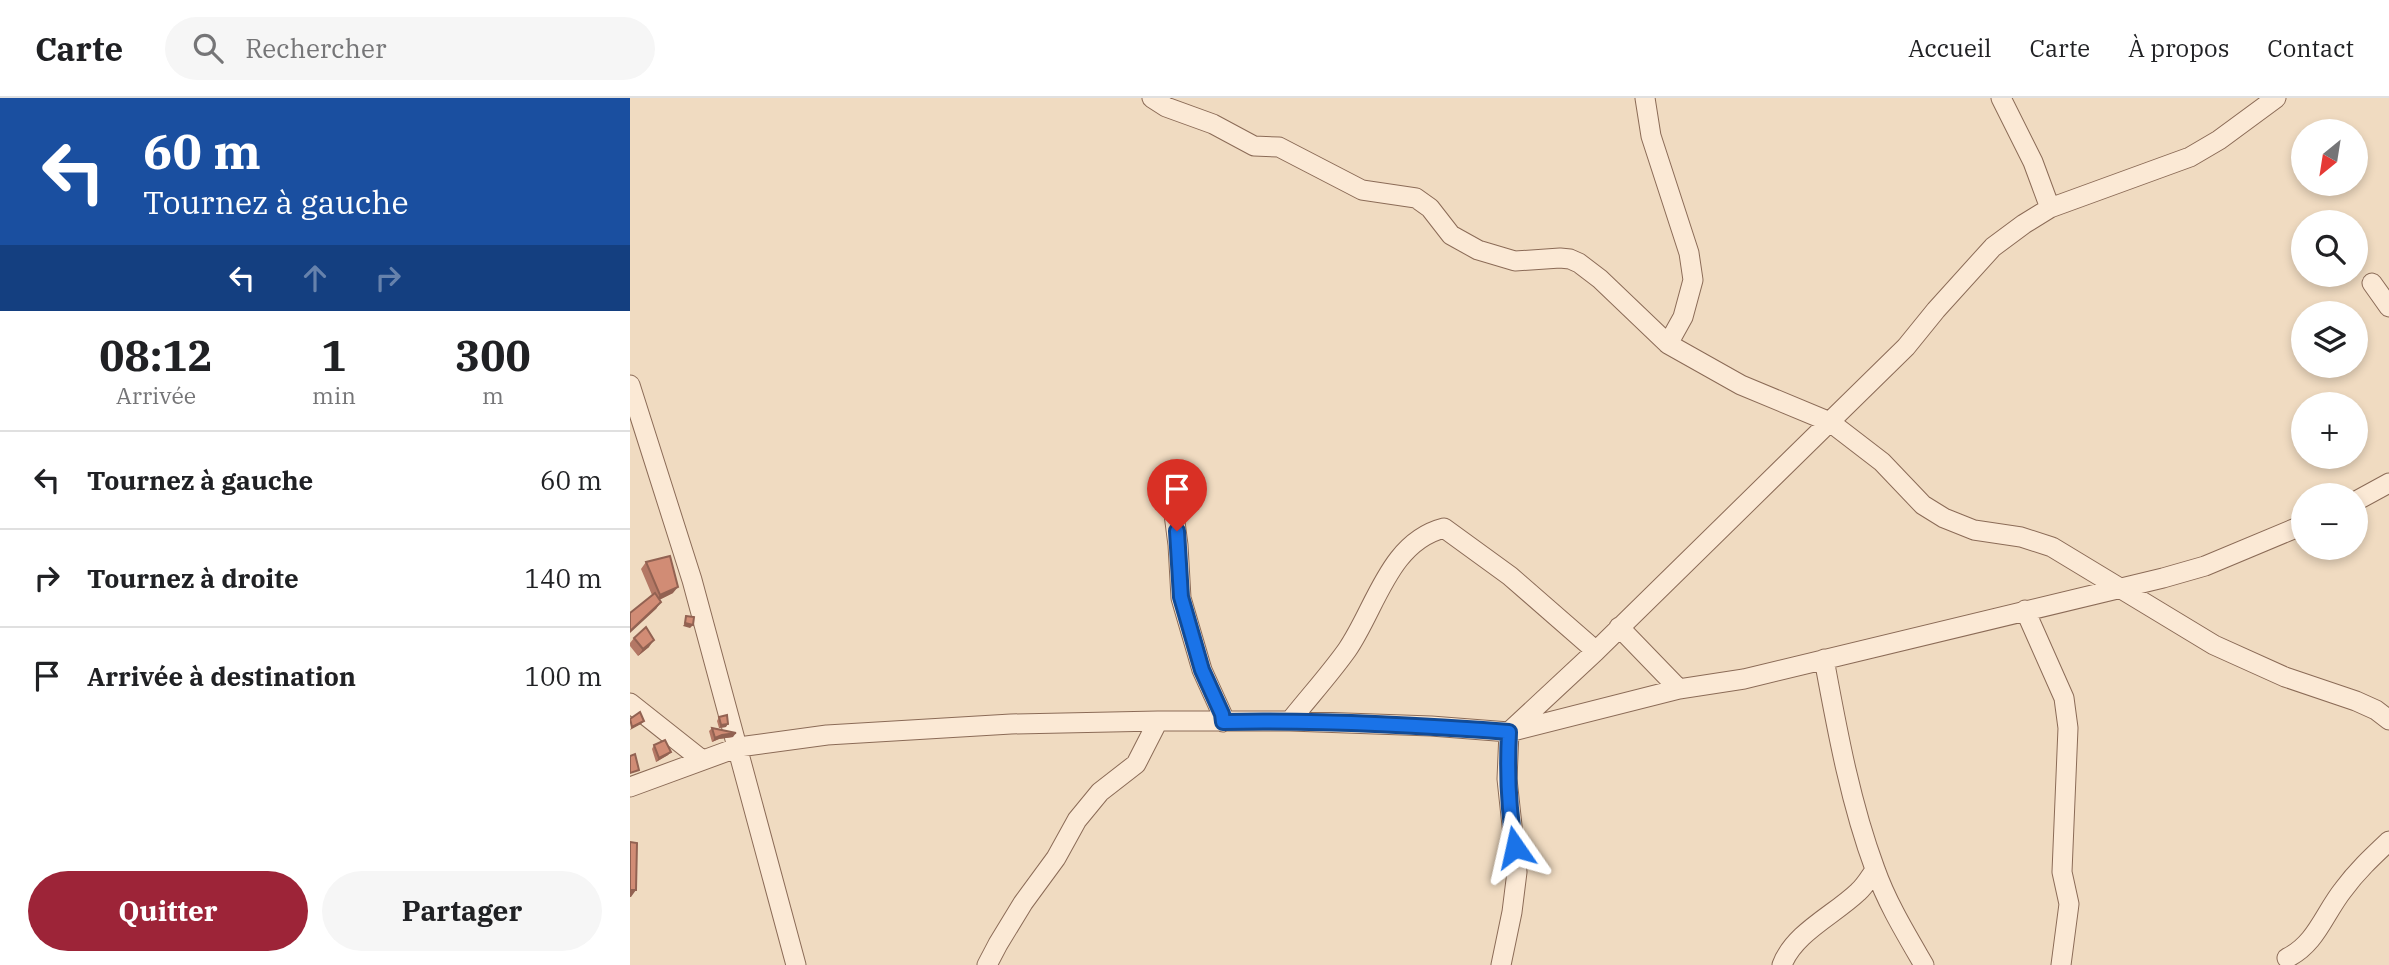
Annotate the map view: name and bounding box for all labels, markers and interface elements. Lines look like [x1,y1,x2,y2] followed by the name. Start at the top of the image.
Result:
[165,17,655,80] search box
[35,27,123,70] text: Carte
[189,29,227,67] icon: search
[245,31,386,65] text: Rechercher
[1908,32,1992,64] text: Accueil
[2030,32,2090,64] text: Carte
[2128,32,2229,64] text: À propos
[2267,32,2354,64] text: Contact
[143,119,261,182] text: 60 m
[2291,119,2368,196] north arrow
[2291,119,2368,560] map controls
[28,126,119,217] icon: left
[143,181,409,223] text: Tournez à gauche
[2291,210,2368,287] button: search
[223,259,261,297] icon: left
[296,259,334,297] icon: ahead
[369,259,407,297] icon: right
[2291,301,2368,378] button: layers
[99,328,213,383] text: 08:12
[321,328,347,383] text: 1
[455,328,531,383] text: 300
[116,380,196,410] text: Arrivée
[312,380,356,410] text: min
[482,380,504,410] text: m
[2291,392,2368,469] button: +
[1147,459,1207,531] pin
[28,461,66,499] icon: left
[87,463,313,497] text: Tournez à gauche
[540,463,602,497] text: 60 m
[1158,470,1196,508] icon: arrive
[2291,483,2368,560] button: −
[28,559,66,597] icon: right
[87,561,299,595] text: Tournez à droite
[524,561,602,595] text: 140 m
[28,657,66,695] icon: arrive
[87,659,356,693] text: Arrivée à destination
[524,659,602,693] text: 100 m
[1478,810,1552,884] position arrow
[28,871,308,951] button: Quitter
[322,871,602,951] button: Partager

